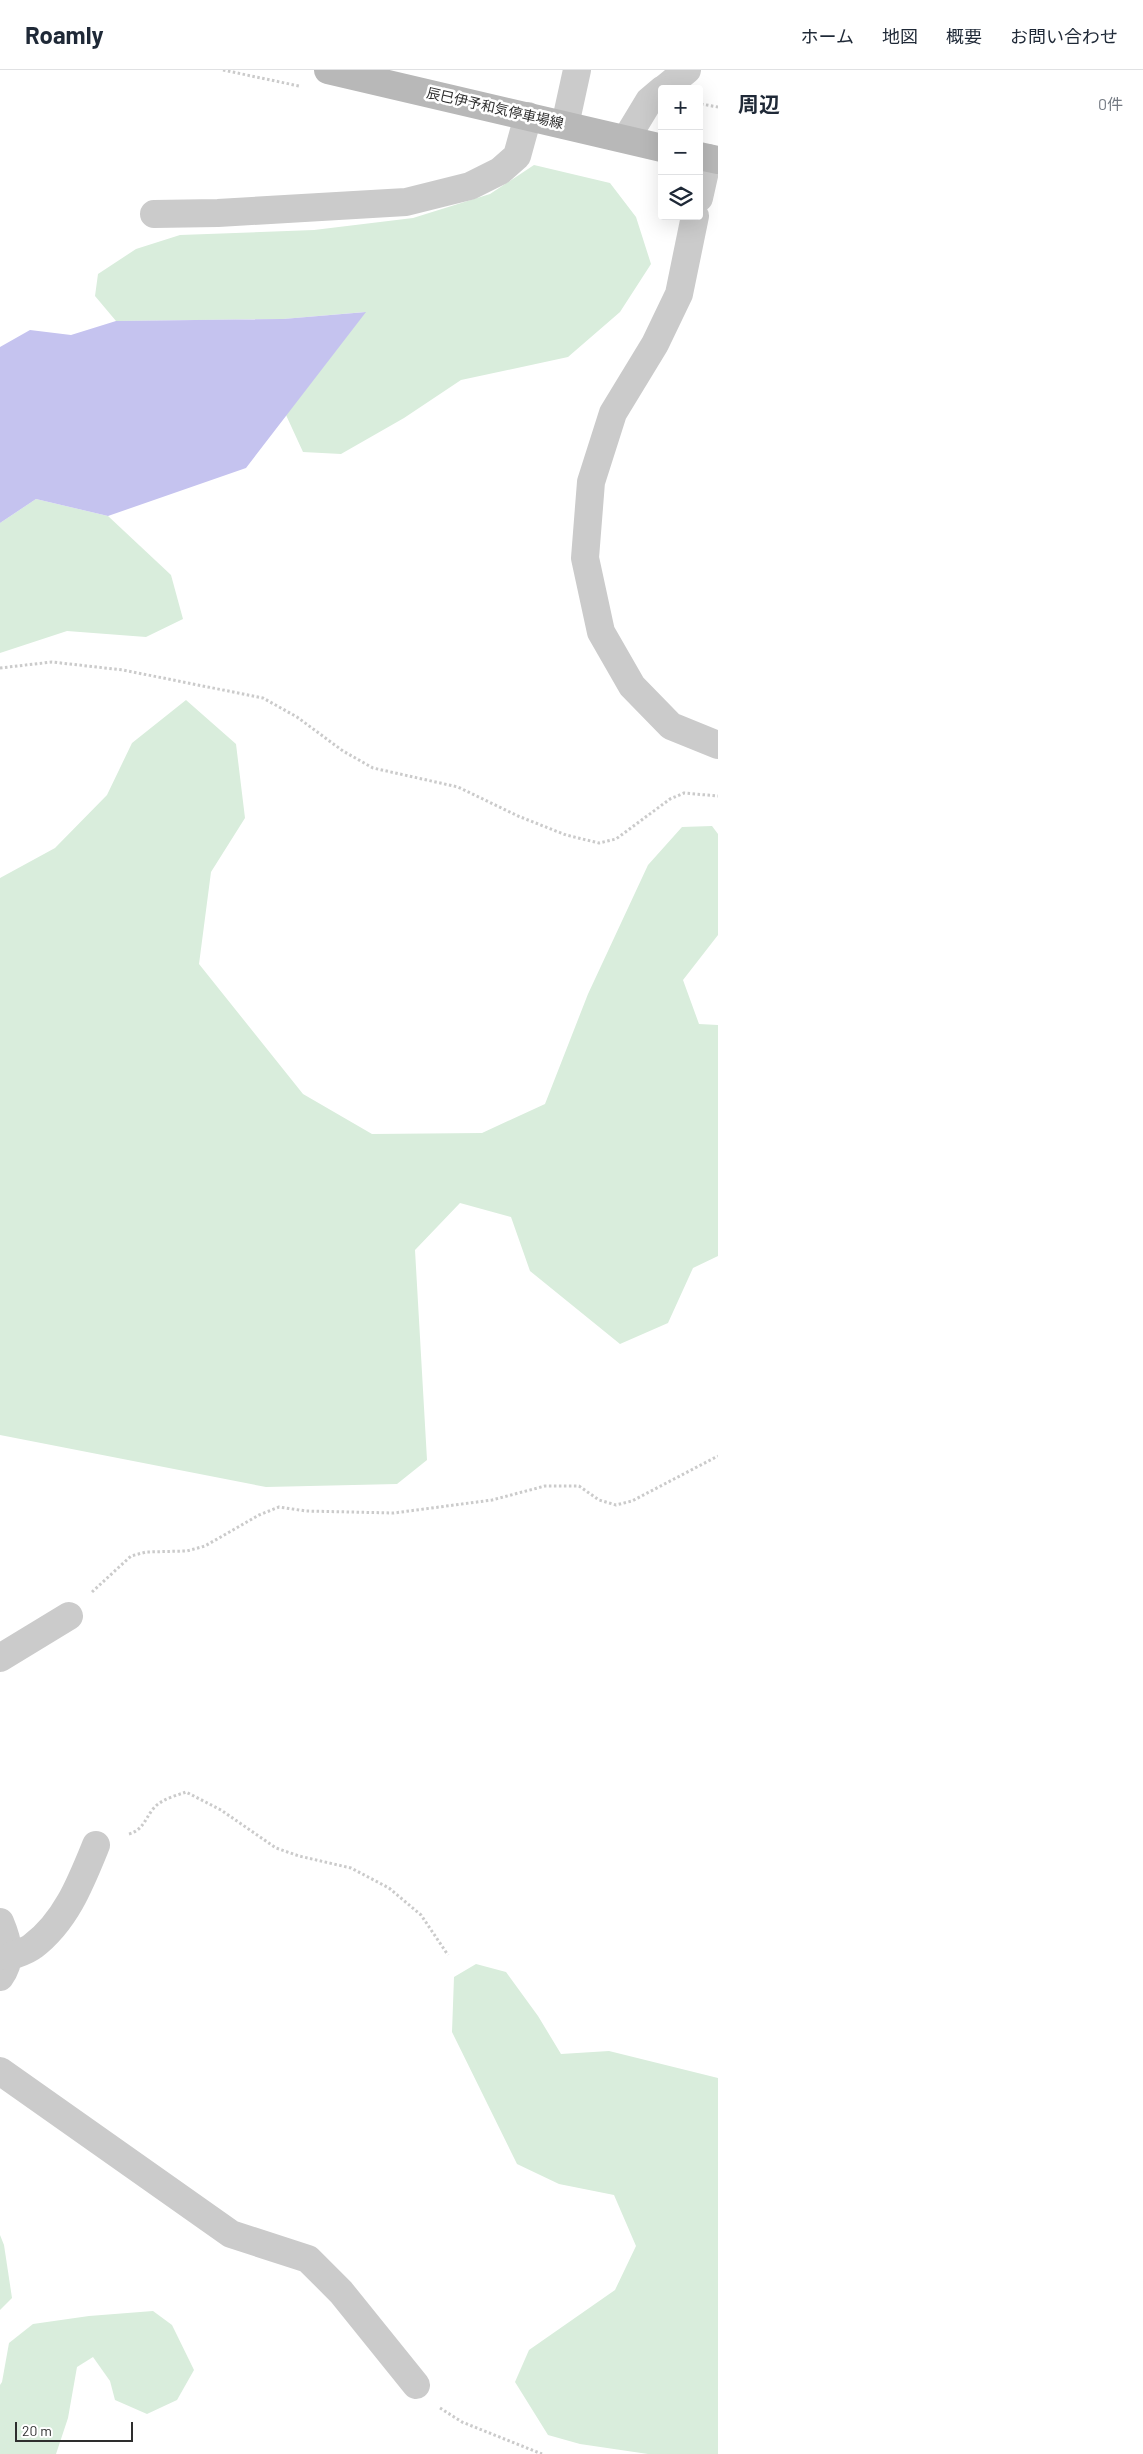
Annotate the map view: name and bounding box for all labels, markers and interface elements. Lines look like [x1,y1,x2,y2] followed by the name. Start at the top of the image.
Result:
[25,20,104,49] text: Roamly
[801,25,854,47] text: ホーム
[882,25,918,47] text: 地図
[946,25,982,47] text: 概要
[1010,25,1118,47] text: お問い合わせ
[425,83,565,132] street label: 辰巳伊予和気停車場線
[658,85,703,220] map controls
[658,85,703,130] button: +
[738,91,780,116] text: 周辺
[1098,94,1123,113] text: 0件
[658,130,703,175] button: −
[658,175,703,220] button: layers
[15,2419,132,2442] scale bar
[22,2422,52,2439] text: 20 m

